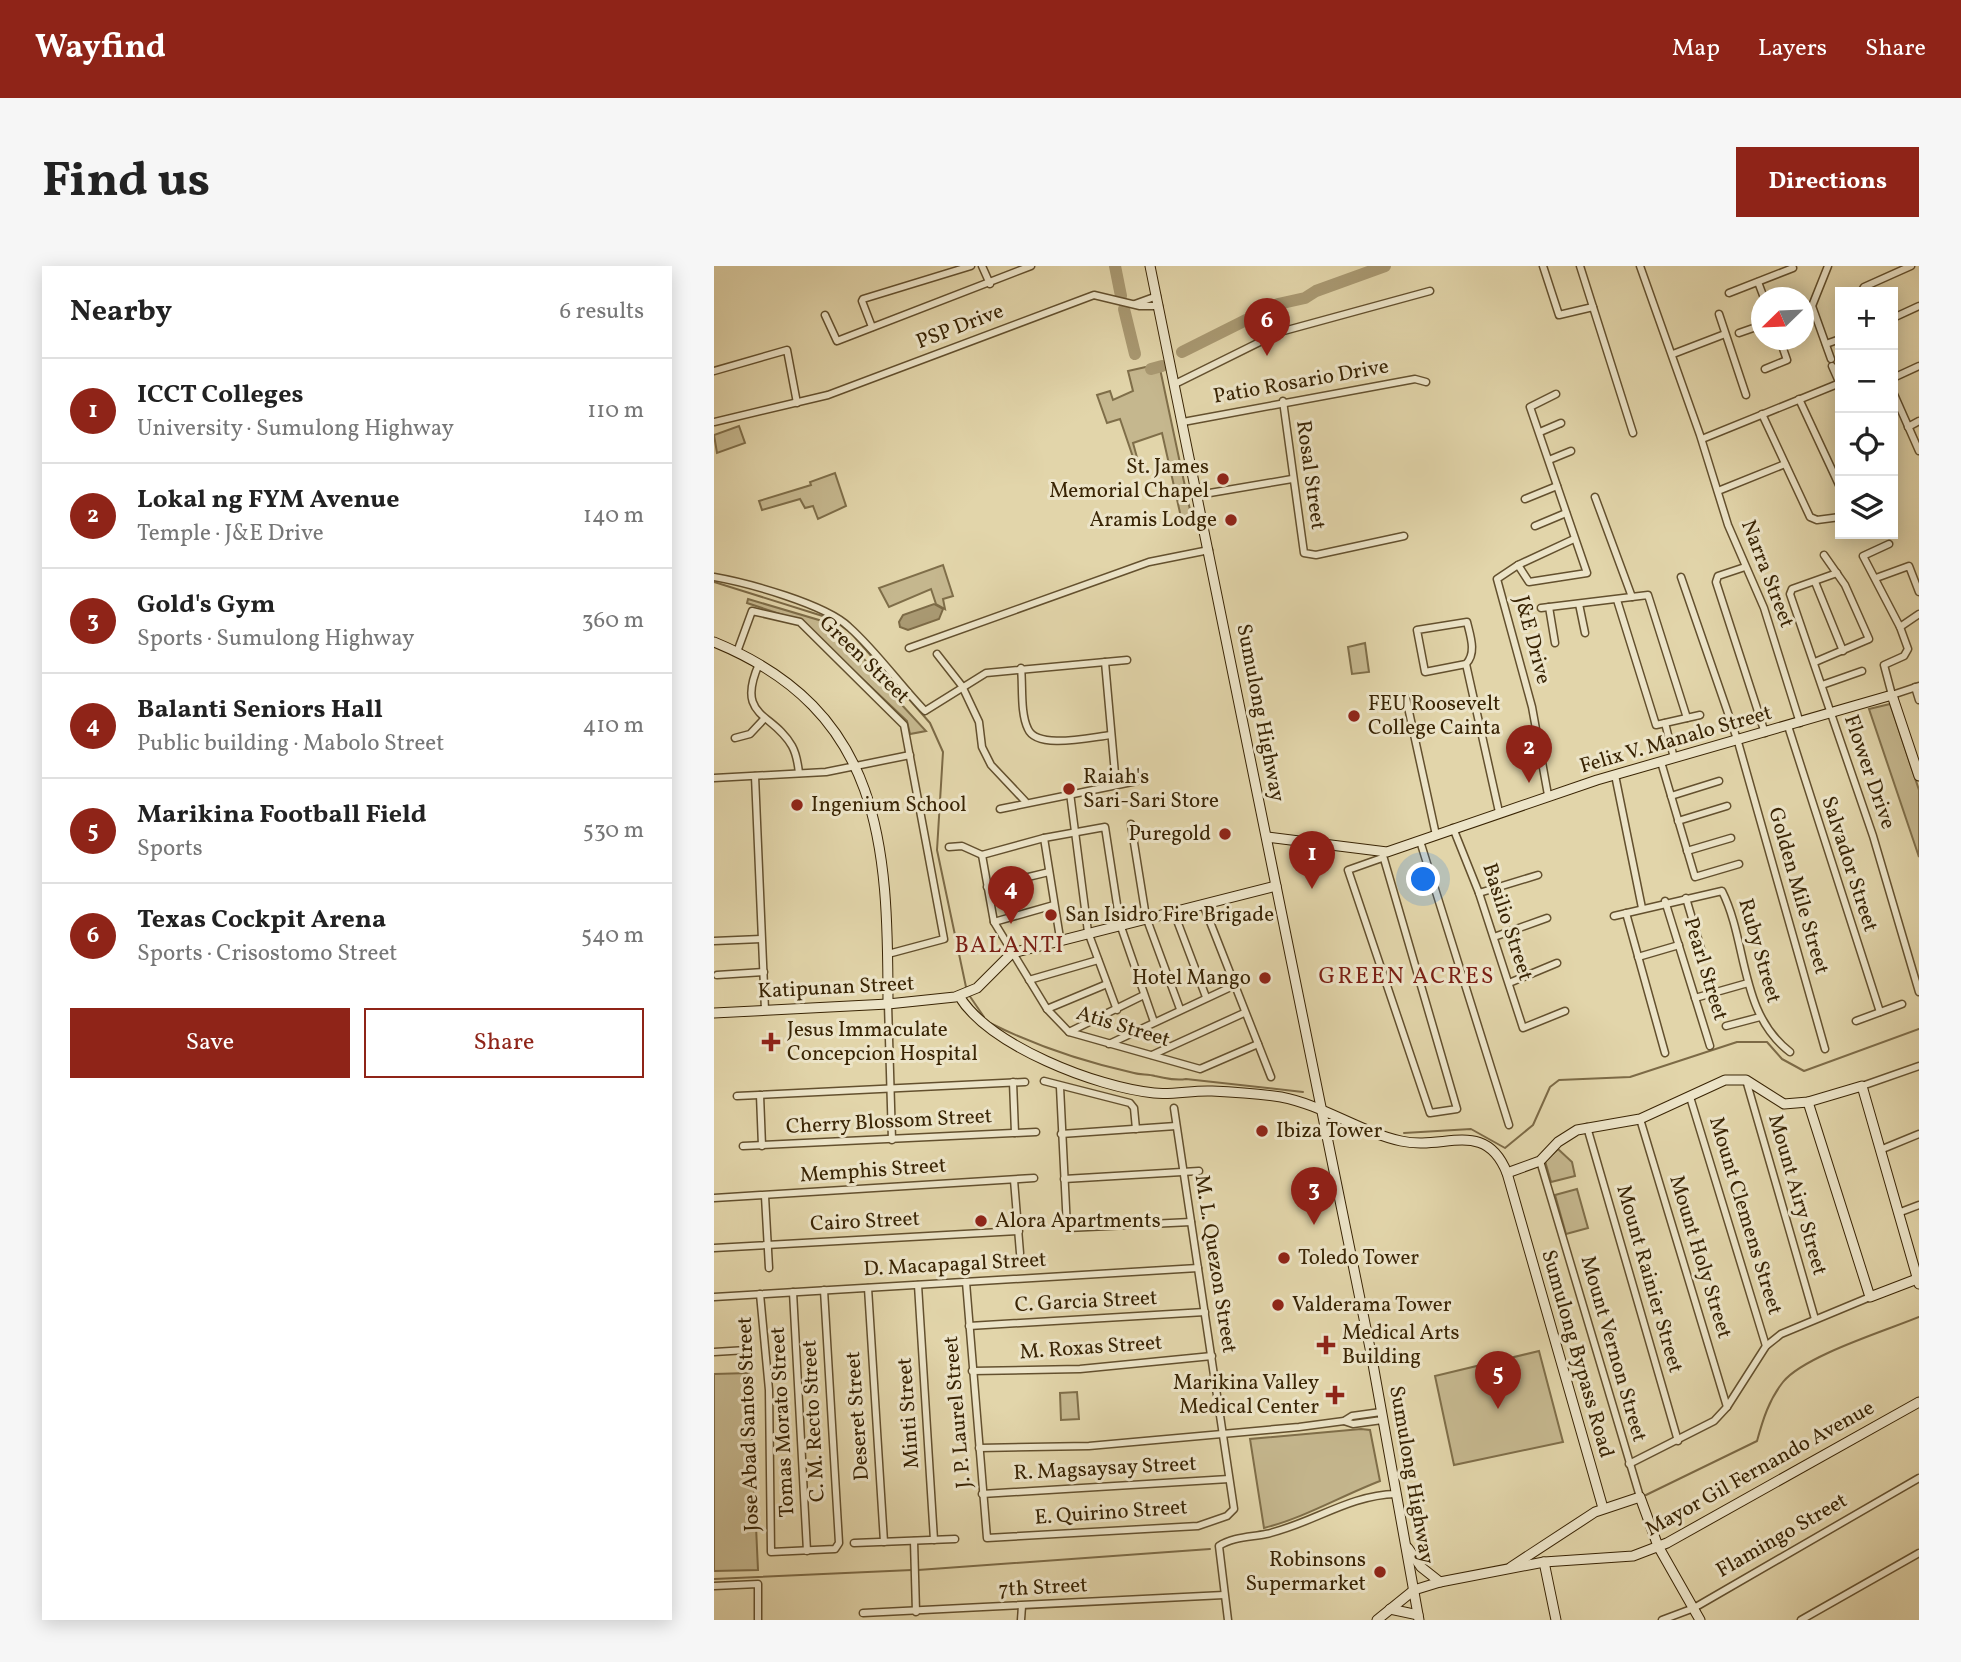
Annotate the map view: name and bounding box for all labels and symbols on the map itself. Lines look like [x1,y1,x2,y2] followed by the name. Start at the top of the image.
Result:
[1751,287,1814,350] north arrow
[912,297,1008,357] street label: PSP Drive
[1244,298,1290,356] pin: 6
[1211,352,1391,412] street label: Patio Rosario Drive
[1288,418,1332,532] street label: Rosal Street
[1049,453,1209,506] place label: St. James Memorial Chapel
[1215,471,1231,487] marker: St. James Memorial Chapel
[1089,506,1217,535] place label: Aramis Lodge
[1223,512,1239,528] marker: Aramis Lodge
[1733,516,1801,632] street label: Narra Street
[1506,592,1558,688] street label: J&E Drive
[812,609,916,711] street label: Green Street
[1229,622,1292,805] street label: Sumulong Highway
[1368,690,1501,743] place label: FEU Roosevelt College Cainta
[1577,699,1775,781] street label: Felix V. Manalo Street
[1346,708,1362,724] marker: FEU Roosevelt College Cainta
[1836,711,1902,833] street label: Flower Drive
[1506,725,1552,783] pin: 2
[1083,763,1219,816] place label: Raiah's Sari-Sari Store
[1061,781,1077,797] marker: Raiah's Sari-Sari Store
[811,791,967,820] place label: Ingenium School
[1813,792,1885,936] street label: Salvador Street
[789,797,805,813] marker: Ingenium School
[1760,804,1836,978] street label: Golden Mile Street
[1128,820,1211,849] place label: Puregold
[1217,826,1233,842] marker: Puregold
[1289,831,1335,889] pin: 1
[1474,860,1540,984] street label: Basilio Street
[1406,862,1440,896] your location
[988,866,1034,924] pin: 4
[1730,895,1788,1007] street label: Ruby Street
[1065,901,1274,930] place label: San Isidro Fire Brigade
[1043,907,1059,923] marker: San Isidro Fire Brigade
[1676,914,1734,1024] street label: Pearl Street
[955,930,1065,962] district label: BALANTI
[1319,961,1495,993] district label: GREEN ACRES
[1132,964,1251,993] place label: Hotel Mango
[757,969,915,1007] street label: Katipunan Street
[1257,970,1273,986] marker: Hotel Mango
[1073,999,1173,1055] street label: Atis Street
[787,1016,978,1069] place label: Jesus Immaculate Concepcion Hospital
[761,1032,781,1052] marker: Jesus Immaculate Concepcion Hospital
[785,1102,993,1142] street label: Cherry Blossom Street
[1760,1111,1834,1279] street label: Mount Airy Street
[1701,1113,1789,1319] street label: Mount Clemens Street
[1276,1117,1383,1146] place label: Ibiza Tower
[1254,1123,1270,1139] marker: Ibiza Tower
[799,1151,947,1191] street label: Memphis Street
[1291,1167,1337,1225] pin: 3
[1661,1172,1739,1342] street label: Mount Holy Street
[1187,1173,1243,1355] street label: M. L. Quezon Street
[1608,1182,1690,1376] street label: Mount Rainier Street
[809,1205,921,1239] street label: Cairo Street
[995,1207,1161,1236] place label: Alora Apartments
[973,1213,989,1229] marker: Alora Apartments
[1298,1244,1419,1273] place label: Toledo Tower
[863,1246,1047,1284] street label: D. Macapagal Street
[1533,1247,1621,1461] street label: Sumulong Bypass Road
[1276,1250,1292,1266] marker: Toledo Tower
[1573,1253,1653,1445] street label: Mount Vernon Street
[1014,1284,1158,1320] street label: C. Garcia Street
[1292,1291,1452,1320] place label: Valderama Tower
[1270,1297,1286,1313] marker: Valderama Tower
[731,1316,767,1532] street label: Jose Abad Santos Street
[1342,1319,1460,1372] place label: Medical Arts Building
[764,1326,802,1518] street label: Tomas Morato Street
[1019,1329,1163,1367] street label: M. Roxas Street
[937,1335,979,1489] street label: J. P. Laurel Street
[1316,1335,1336,1355] marker: Medical Arts Building
[795,1339,833,1503] street label: C. M. Recto Street
[839,1350,877,1482] street label: Deseret Street
[1475,1351,1521,1409] pin: 5
[891,1356,927,1470] street label: Minti Street
[1173,1369,1320,1422] place label: Marikina Valley Medical Center
[1381,1383,1441,1567] street label: Sumulong Highway
[1325,1385,1345,1405] marker: Marikina Valley Medical Center
[1640,1394,1880,1544] street label: Mayor Gil Fernando Avenue
[1013,1450,1197,1488] street label: R. Magsaysay Street
[1711,1487,1853,1585] street label: Flamingo Street
[1033,1493,1189,1533] street label: E. Quirino Street
[1245,1546,1366,1599] place label: Robinsons Supermarket
[1372,1564,1388,1580] marker: Robinsons Supermarket
[998,1571,1088,1605] street label: 7th Street

